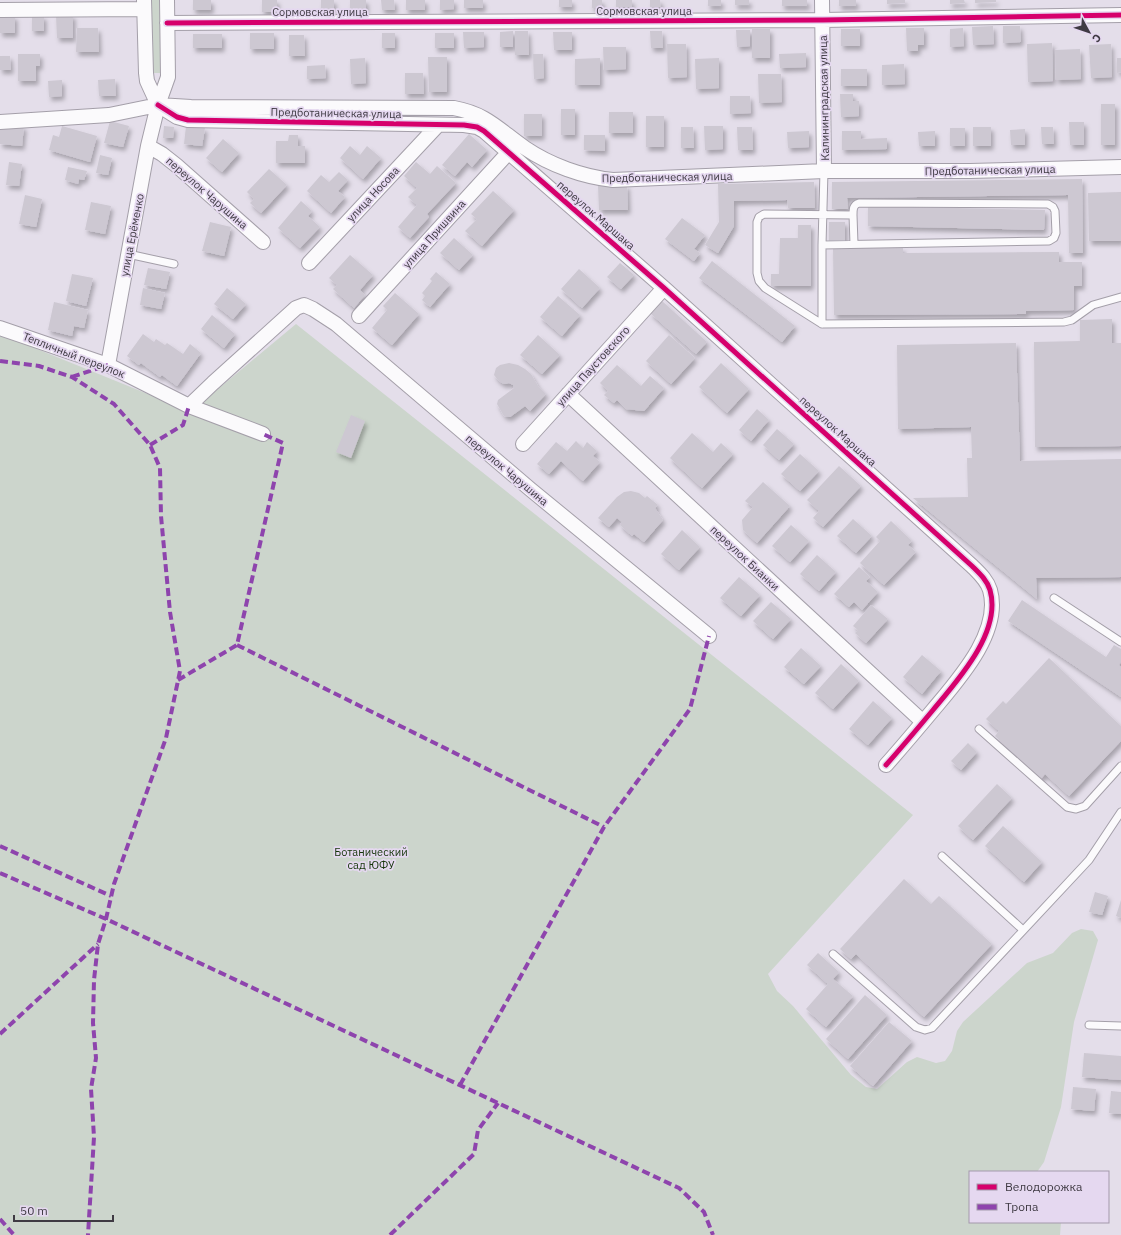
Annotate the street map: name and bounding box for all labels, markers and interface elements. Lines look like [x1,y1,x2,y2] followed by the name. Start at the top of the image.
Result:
[596,4,692,18] street label: Сормовская улица
[272,5,368,19] street label: Сормовская улица
[1069,12,1109,52] north arrow
[1089,31,1104,46] text: С
[816,35,832,161] street label: Калининградская улица
[270,105,402,121] street label: Предботаническая улица
[163,154,251,232] street label: переулок Чарушина
[924,162,1056,178] street label: Предботаническая улица
[344,163,402,225] street label: улица Носова
[601,169,733,185] street label: Предботаническая улица
[554,177,638,253] street label: переулок Маршака
[117,192,147,278] street label: улица Ерёменко
[400,197,468,271] street label: улица Пришвина
[553,323,633,409] street label: улица Паустовского
[21,329,127,381] street label: Тепличный переулок
[797,393,879,469] street label: переулок Маршака
[463,431,551,509] street label: переулок Чарушина
[708,522,782,594] street label: переулок Бианки
[334,845,408,872] park label: Ботанический сад ЮФУ
[969,1171,1109,1223] legend
[1005,1179,1083,1194] text: Велодорожка
[14,1197,113,1223] scale bar
[1005,1199,1039,1214] text: Тропа
[20,1203,48,1218] text: 50 m

